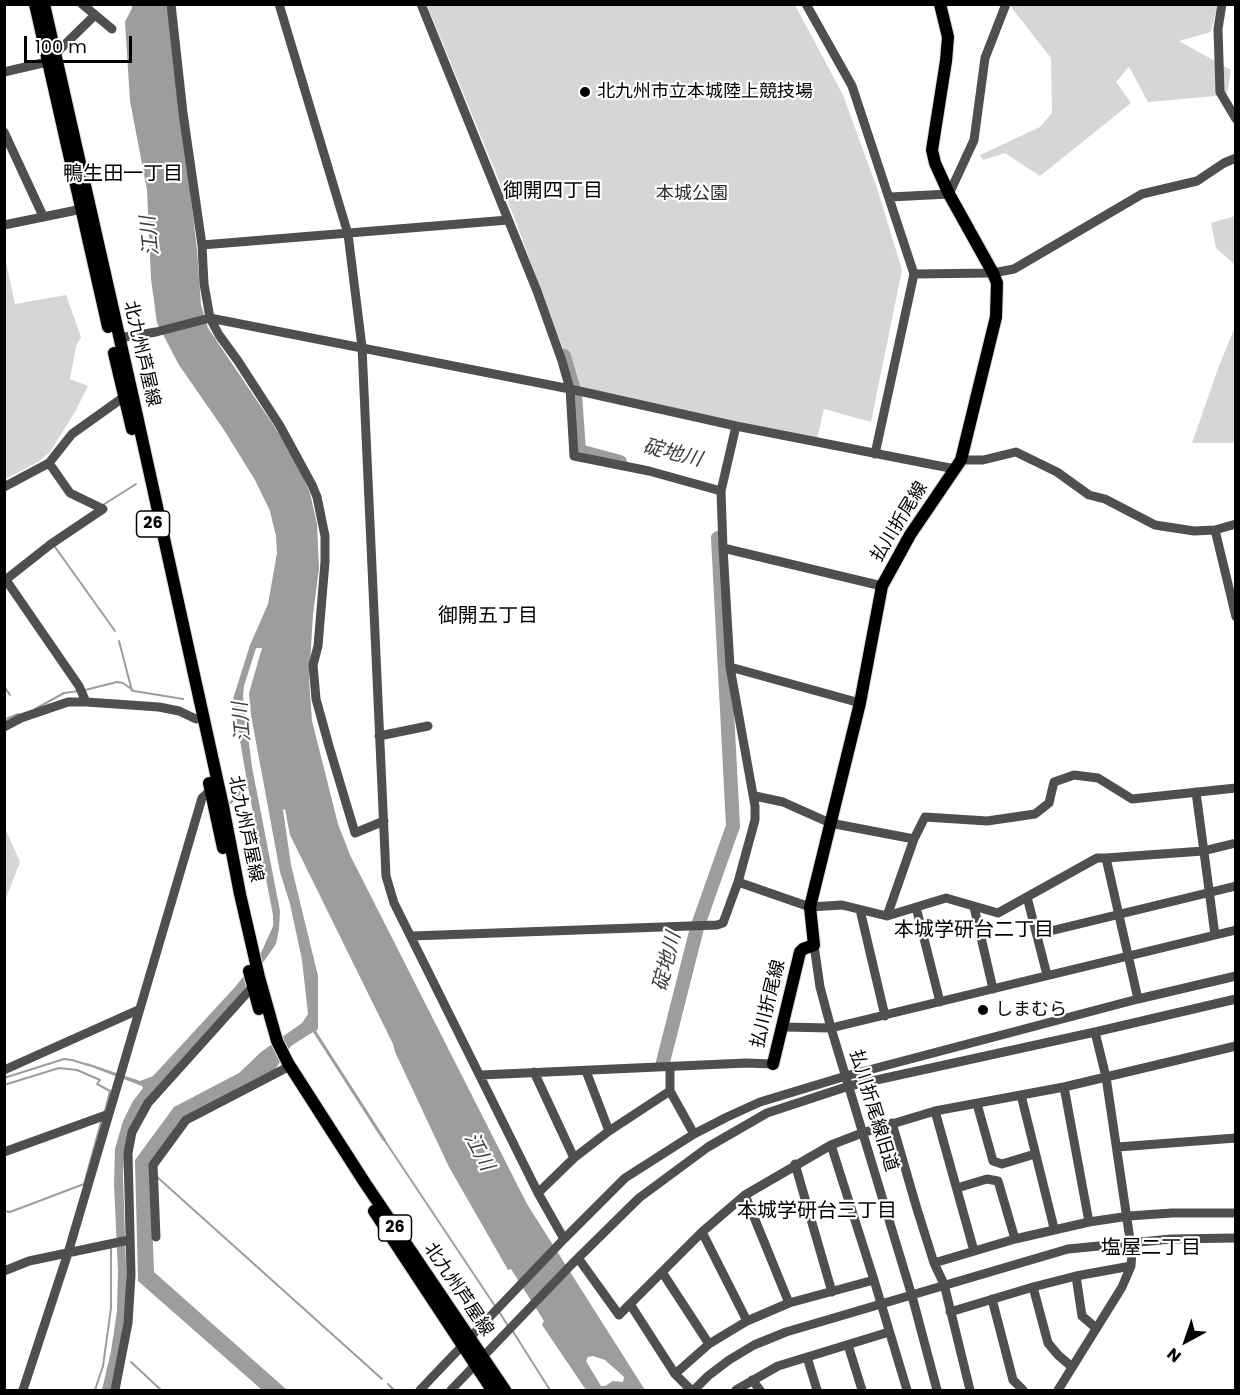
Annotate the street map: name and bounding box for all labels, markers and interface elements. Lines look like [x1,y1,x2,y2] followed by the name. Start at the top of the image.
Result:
[27,24,135,62] scale bar
[35,34,87,59] text: 100 m
[597,81,813,103] place label: 北九州市立本城陸上競技場
[578,85,592,99] marker: 北九州市立本城陸上競技場
[63,163,183,187] district label: 鴨生田一丁目
[503,180,603,204] district label: 御開四丁目
[656,183,728,205] park label: 本城公園
[137,215,165,257] water label: 江川
[118,299,164,409] street label: 北九州芦屋線
[640,435,704,473] water label: 碇地川
[867,478,933,566] street label: 払川折尾線
[136,511,170,537] road number: 26
[438,605,538,629] district label: 御開五丁目
[229,701,257,743] water label: 江川
[223,774,267,884] street label: 北九州芦屋線
[894,919,1054,943] district label: 本城学研台二丁目
[649,930,687,994] water label: 碇地川
[748,958,790,1050] street label: 払川折尾線
[995,999,1067,1021] place label: しまむら
[976,1003,990,1017] marker: しまむら
[844,1048,902,1174] street label: 払川折尾線旧道
[458,1129,498,1175] water label: 江川
[737,1200,897,1224] district label: 本城学研台三丁目
[378,1215,412,1241] road number: 26
[1101,1237,1201,1261] district label: 塩屋二丁目
[419,1239,497,1341] street label: 北九州芦屋線
[1156,1311,1216,1371] north arrow
[1162,1342,1186,1368] text: N

